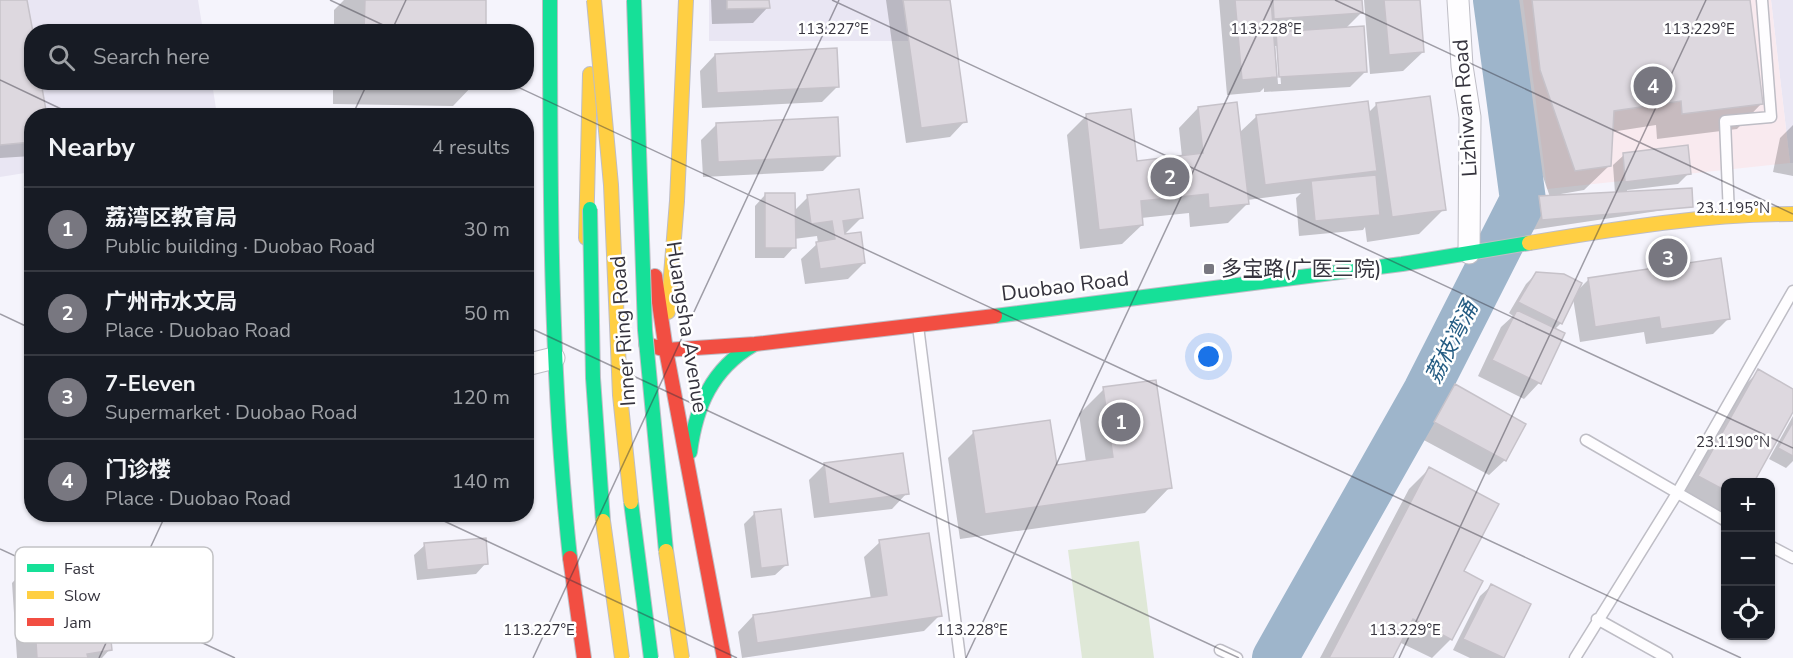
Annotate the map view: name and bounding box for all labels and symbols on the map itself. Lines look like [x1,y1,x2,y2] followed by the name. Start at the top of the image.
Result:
[797,19,869,39] text: 113.227°E
[1230,19,1302,39] text: 113.228°E
[1663,19,1735,39] text: 113.229°E
[1446,38,1484,178] street label: Lizhiwan Road
[1634,64,1672,109] pin: 4
[1150,154,1190,200] pin: 2
[1696,198,1770,218] text: 23.1195°N
[1648,236,1688,280] pin: 3
[660,239,714,415] street label: Huangsha Avenue
[604,255,642,407] street label: Inner Ring Road
[1221,255,1381,283] place label: 多宝路(广医三院)
[1202,262,1216,276] marker: 多宝路(广医三院)
[1000,264,1130,308] street label: Duobao Road
[1419,294,1487,388] water label: 荔枝湾涌
[1194,342,1223,371] your location
[1102,400,1140,444] pin: 1
[1696,432,1770,452] text: 23.1190°N
[15,547,213,643] legend
[64,558,95,580] text: Fast
[64,585,101,607] text: Slow
[63,612,91,634] text: Jam
[503,620,575,640] text: 113.227°E
[936,620,1008,640] text: 113.228°E
[1369,620,1441,640] text: 113.229°E

